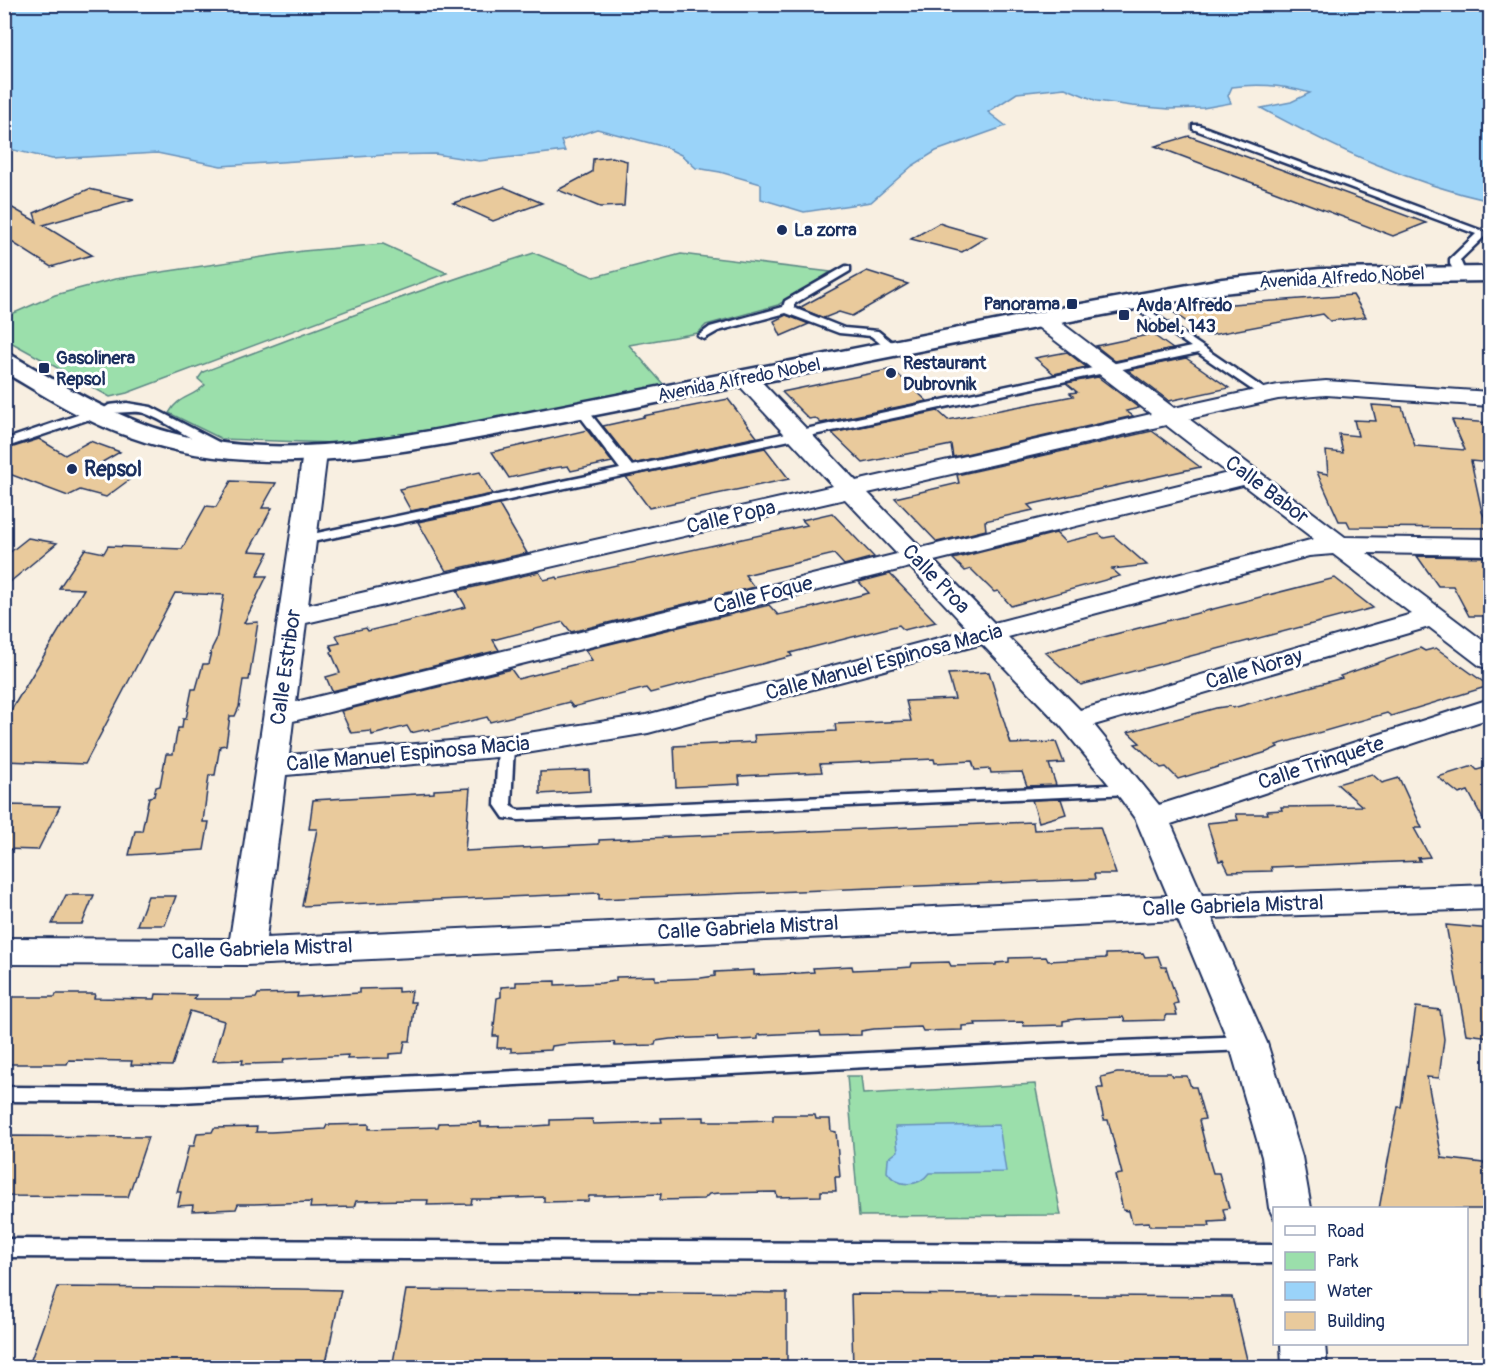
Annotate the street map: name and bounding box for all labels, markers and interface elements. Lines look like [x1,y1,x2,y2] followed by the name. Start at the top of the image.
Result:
[794,219,857,242] place label: La zorra
[775,223,789,237] marker: La zorra
[1259,262,1425,294] street label: Avenida Alfredo Nobel
[984,293,1061,316] place label: Panorama
[1136,294,1232,338] place label: Avda Alfredo Nobel, 143
[1065,297,1079,311] marker: Panorama
[1117,308,1131,322] marker: Avda Alfredo Nobel, 143
[56,347,136,391] place label: Gasolinera Repsol
[903,352,987,396] place label: Restaurant Dubrovnik
[655,353,823,407] street label: Avenida Alfredo Nobel
[37,361,51,375] marker: Gasolinera Repsol
[884,366,898,380] marker: Restaurant Dubrovnik
[1220,450,1315,531] street label: Calle Babor
[84,456,142,483] place label: Repsol
[65,462,79,476] marker: Repsol
[684,494,778,540] street label: Calle Popa
[896,538,976,620] street label: Calle Proa
[711,569,816,620] street label: Calle Foque
[265,607,308,727] street label: Calle Estribor
[762,617,1006,707] street label: Calle Manuel Espinosa Macia
[1203,642,1305,696] street label: Calle Noray
[285,730,531,778] street label: Calle Manuel Espinosa Macia
[1254,730,1388,796] street label: Calle Trinquete
[1142,889,1324,923] street label: Calle Gabriela Mistral
[657,910,839,946] street label: Calle Gabriela Mistral
[171,932,353,966] street label: Calle Gabriela Mistral
[1273,1207,1468,1345] legend
[1327,1220,1364,1243] text: Road
[1327,1250,1359,1273] text: Park
[1327,1280,1373,1303] text: Water
[1327,1310,1385,1333] text: Building

